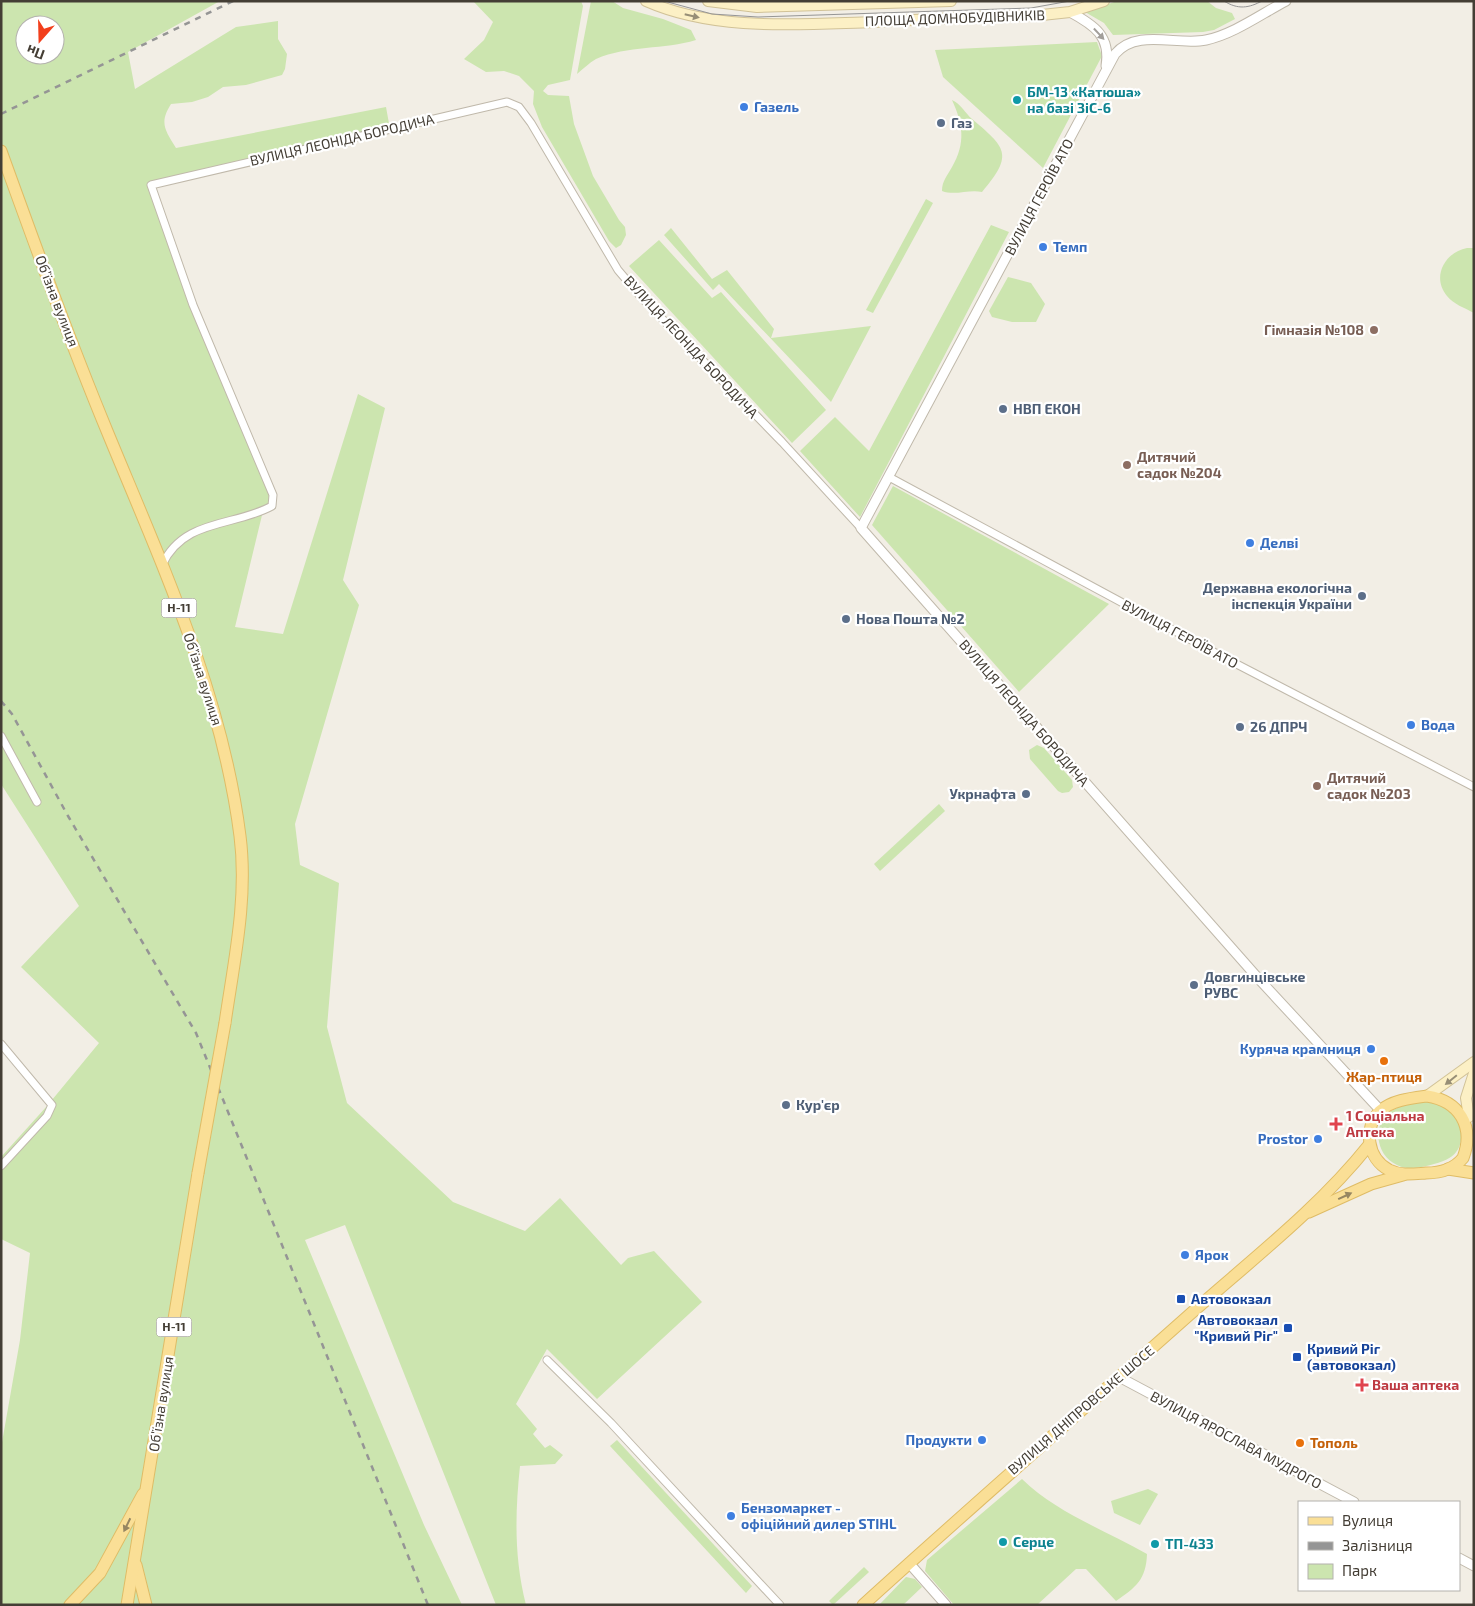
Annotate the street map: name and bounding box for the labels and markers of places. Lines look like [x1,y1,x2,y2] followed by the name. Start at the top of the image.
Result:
[1027,83,1141,116] place label: БМ-13 «Катюша» на базі ЗіС-6
[1011,94,1023,106] marker: БМ-13 «Катюша» на базі ЗіС-6
[754,98,799,115] place label: Газель
[738,101,750,113] marker: Газель
[951,114,972,131] place label: Газ
[935,117,947,129] marker: Газ
[1053,238,1087,255] place label: Темп
[1037,241,1049,253] marker: Темп
[1264,321,1364,338] place label: Гімназія №108
[1368,324,1380,336] marker: Гімназія №108
[1013,400,1081,417] place label: НВП ЕКОН
[997,403,1009,415] marker: НВП ЕКОН
[1137,448,1222,481] place label: Дитячий садок №204
[1121,459,1133,471] marker: Дитячий садок №204
[1260,534,1299,551] place label: Делві
[1244,537,1256,549] marker: Делві
[1203,579,1352,612] place label: Державна екологічна інспекція України
[1356,590,1368,602] marker: Державна екологічна інспекція України
[856,610,965,627] place label: Нова Пошта №2
[840,613,852,625] marker: Нова Пошта №2
[1421,716,1455,733] place label: Вода
[1250,718,1307,735] place label: 26 ДПРЧ
[1405,719,1417,731] marker: Вода
[1234,721,1246,733] marker: 26 ДПРЧ
[1327,769,1411,802] place label: Дитячий садок №203
[1311,780,1323,792] marker: Дитячий садок №203
[950,785,1016,802] place label: Укрнафта
[1020,788,1032,800] marker: Укрнафта
[1204,968,1305,1001] place label: Довгинцівське РУВС
[1188,979,1200,991] marker: Довгинцівське РУВС
[1240,1040,1361,1057] place label: Куряча крамниця
[1365,1043,1377,1055] marker: Куряча крамниця
[1378,1055,1390,1067] marker: Жар-птиця
[1346,1068,1422,1085] place label: Жар-птиця
[796,1096,840,1113] place label: Кур'єр
[780,1099,792,1111] marker: Кур'єр
[1346,1107,1425,1140] place label: 1 Соціальна Аптека
[1330,1118,1342,1130] marker: 1 Соціальна Аптека
[1258,1130,1308,1147] place label: Prostor
[1312,1133,1324,1145] marker: Prostor
[1195,1246,1229,1263] place label: Ярок
[1179,1249,1191,1261] marker: Ярок
[1191,1290,1271,1307] place label: Автовокзал
[1175,1293,1187,1305] marker: Автовокзал
[1194,1311,1278,1344] place label: Автовокзал "Кривий Ріг"
[1282,1322,1294,1334] marker: Автовокзал "Кривий Ріг"
[1307,1340,1396,1373] place label: Кривий Ріг (автовокзал)
[1291,1351,1303,1363] marker: Кривий Ріг (автовокзал)
[1372,1376,1459,1393] place label: Ваша аптека
[1356,1379,1368,1391] marker: Ваша аптека
[906,1431,972,1448] place label: Продукти
[976,1434,988,1446] marker: Продукти
[1310,1434,1358,1451] place label: Тополь
[1294,1437,1306,1449] marker: Тополь
[741,1499,897,1532] place label: Бензомаркет - офіційний дилер STIHL
[725,1510,737,1522] marker: Бензомаркет - офіційний дилер STIHL
[1013,1533,1054,1550] place label: Серце
[1165,1535,1214,1552] place label: ТП-433
[997,1536,1009,1548] marker: Серце
[1149,1538,1161,1550] marker: ТП-433

